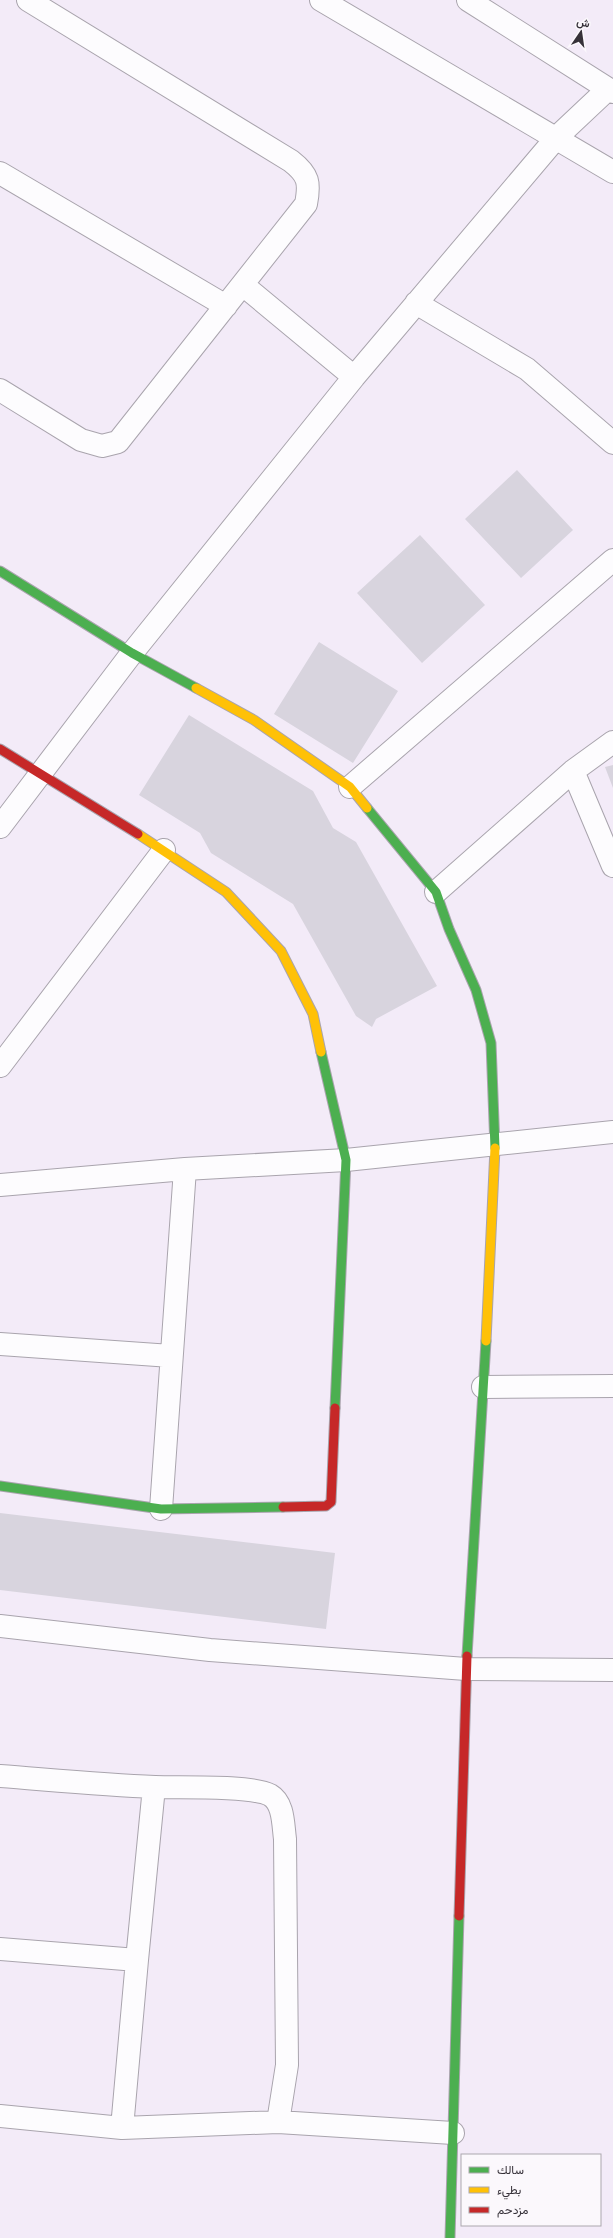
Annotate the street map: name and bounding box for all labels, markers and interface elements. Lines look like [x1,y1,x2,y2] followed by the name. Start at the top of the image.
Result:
[561,12,601,52] north arrow
[575,15,591,31] text: ش
[461,2154,601,2226] legend
[497,2163,524,2177] text: سالك
[497,2183,521,2200] text: بطيء
[497,2203,528,2218] text: مزدحم

